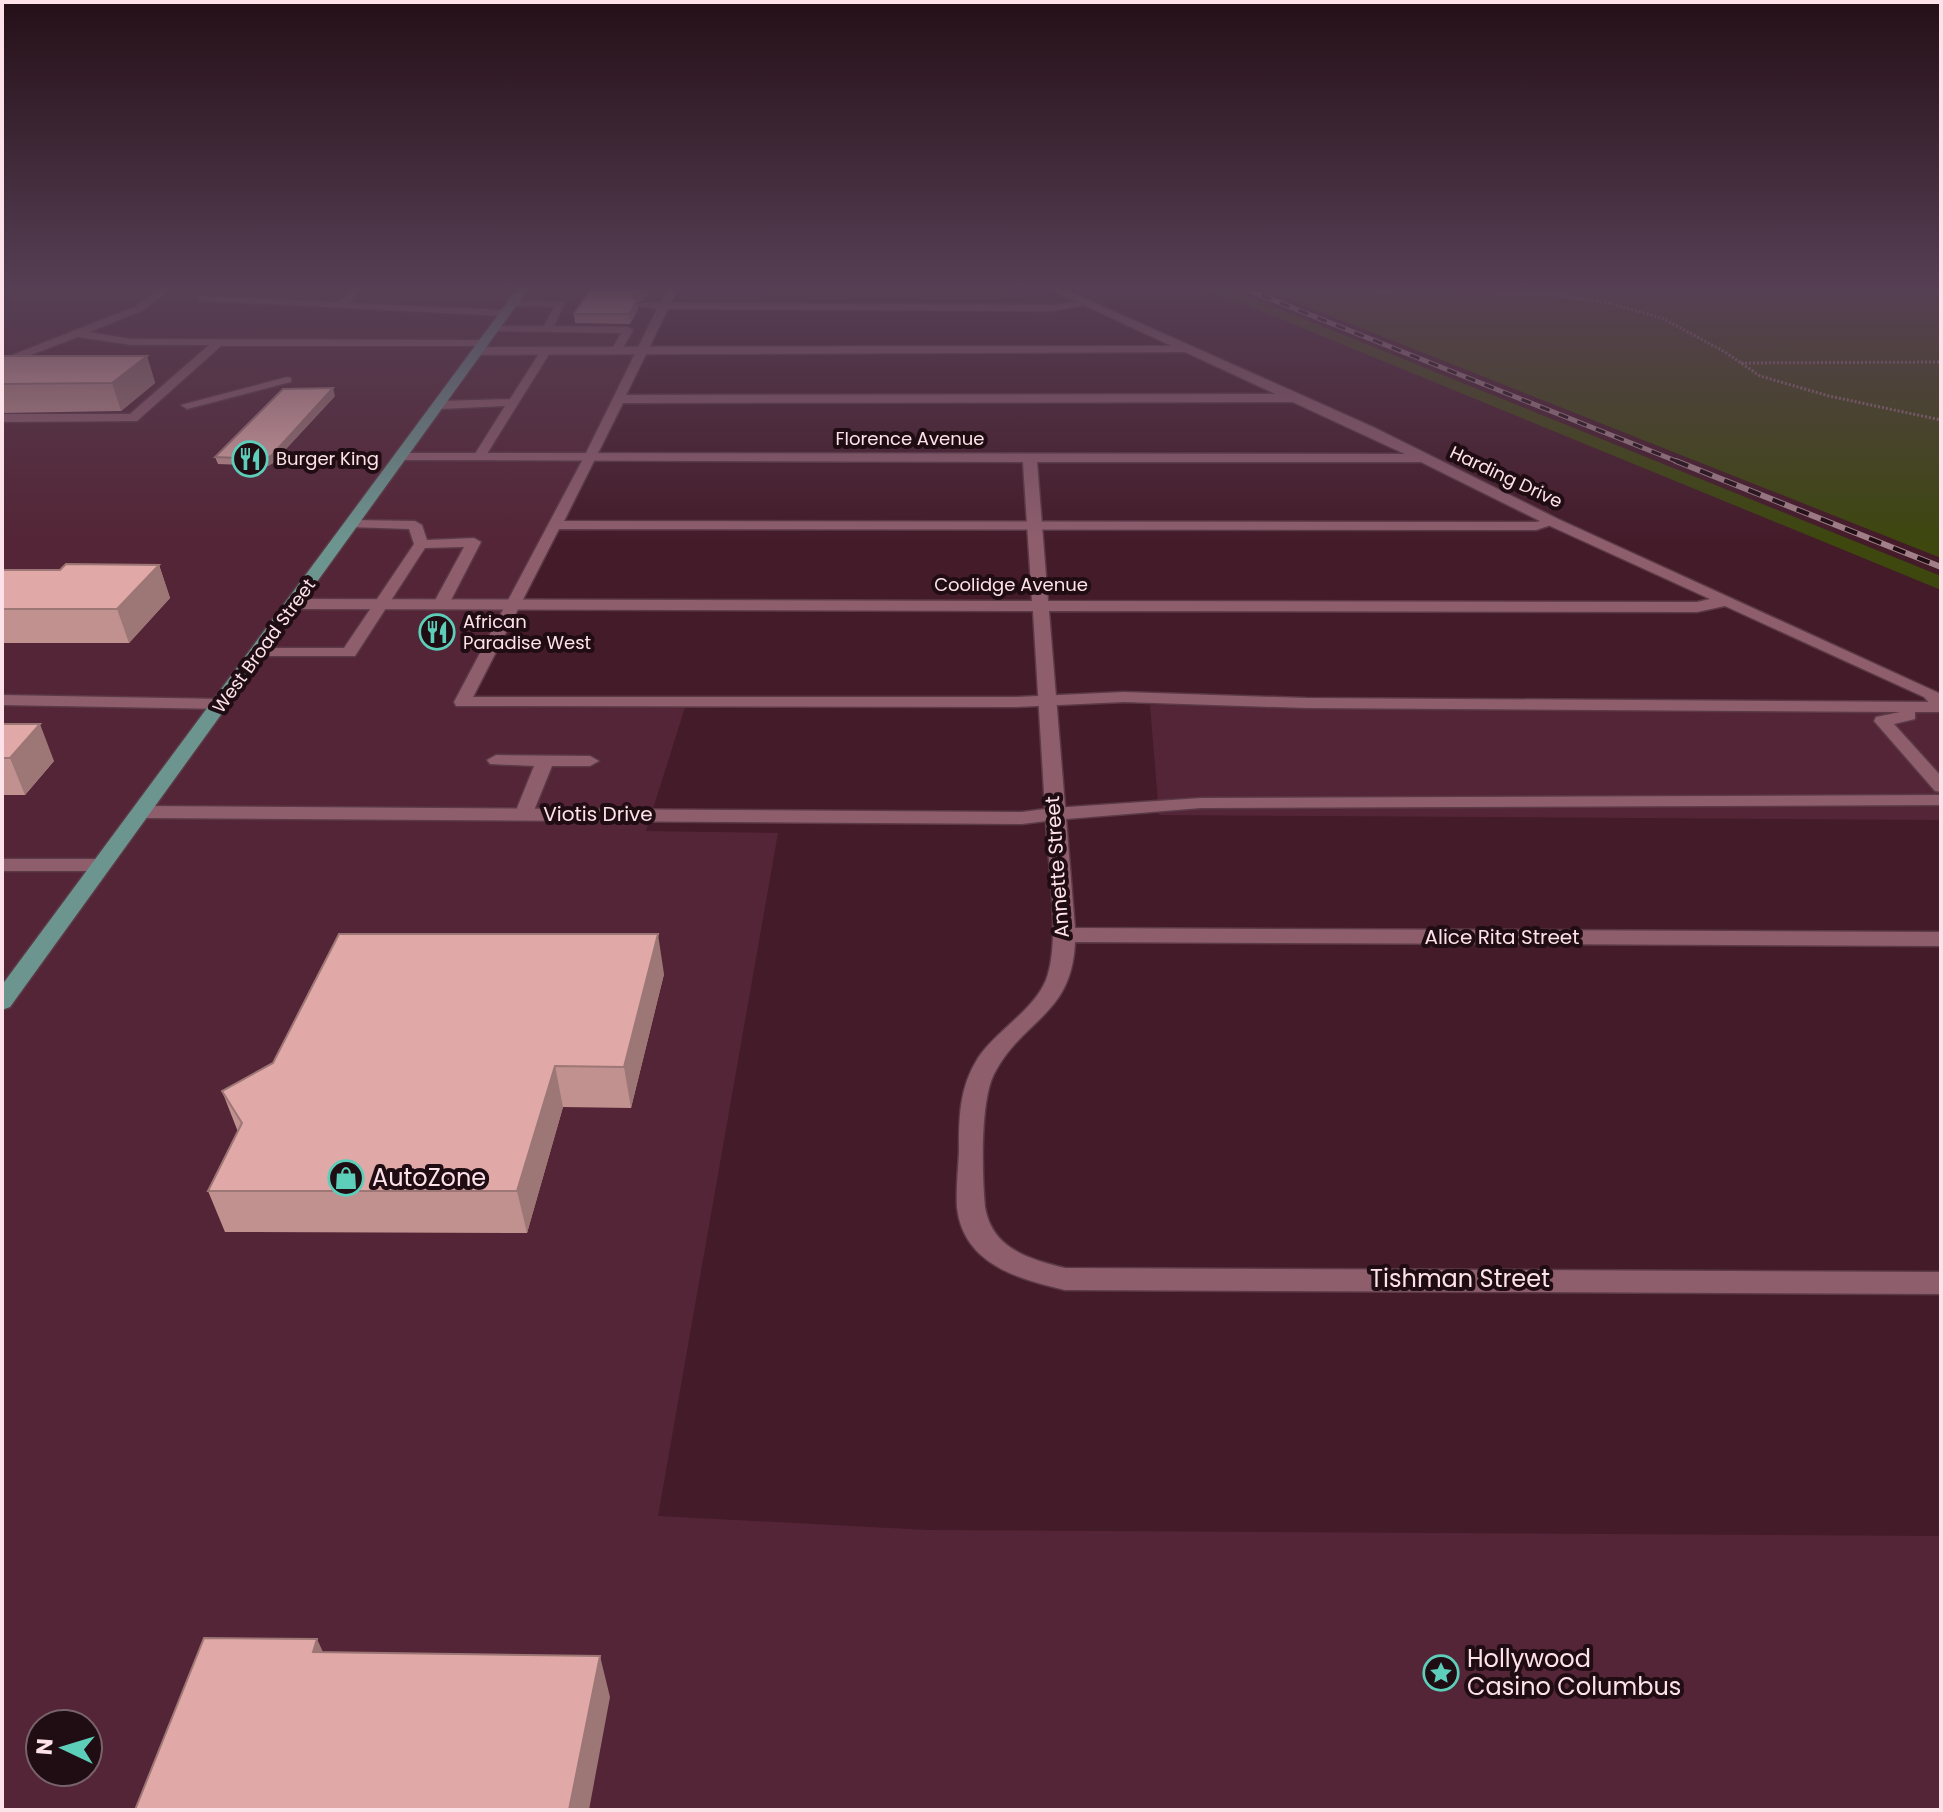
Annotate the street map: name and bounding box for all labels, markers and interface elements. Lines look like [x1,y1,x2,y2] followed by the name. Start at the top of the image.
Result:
[836,426,984,451] street label: Florence Avenue
[231,440,269,478] restaurant icon: Burger King
[1446,440,1567,514] street label: Harding Drive
[276,446,379,471] place label: Burger King
[934,572,1088,597] street label: Coolidge Avenue
[206,573,321,718] street label: West Broad Street
[463,609,591,655] place label: African Paradise West
[418,613,456,651] restaurant icon: African Paradise West
[1038,795,1076,939] street label: Annette Street
[543,800,653,828] street label: Viotis Drive
[1425,923,1579,951] street label: Alice Rita Street
[327,1159,365,1197] shop icon: AutoZone
[372,1161,486,1194] place label: AutoZone
[1370,1262,1550,1295] street label: Tishman Street
[1467,1642,1681,1703] place label: Hollywood Casino Columbus
[1422,1654,1460,1692] place icon: Hollywood Casino Columbus
[24,1708,104,1788] north arrow
[29,1737,61,1756] text: N

